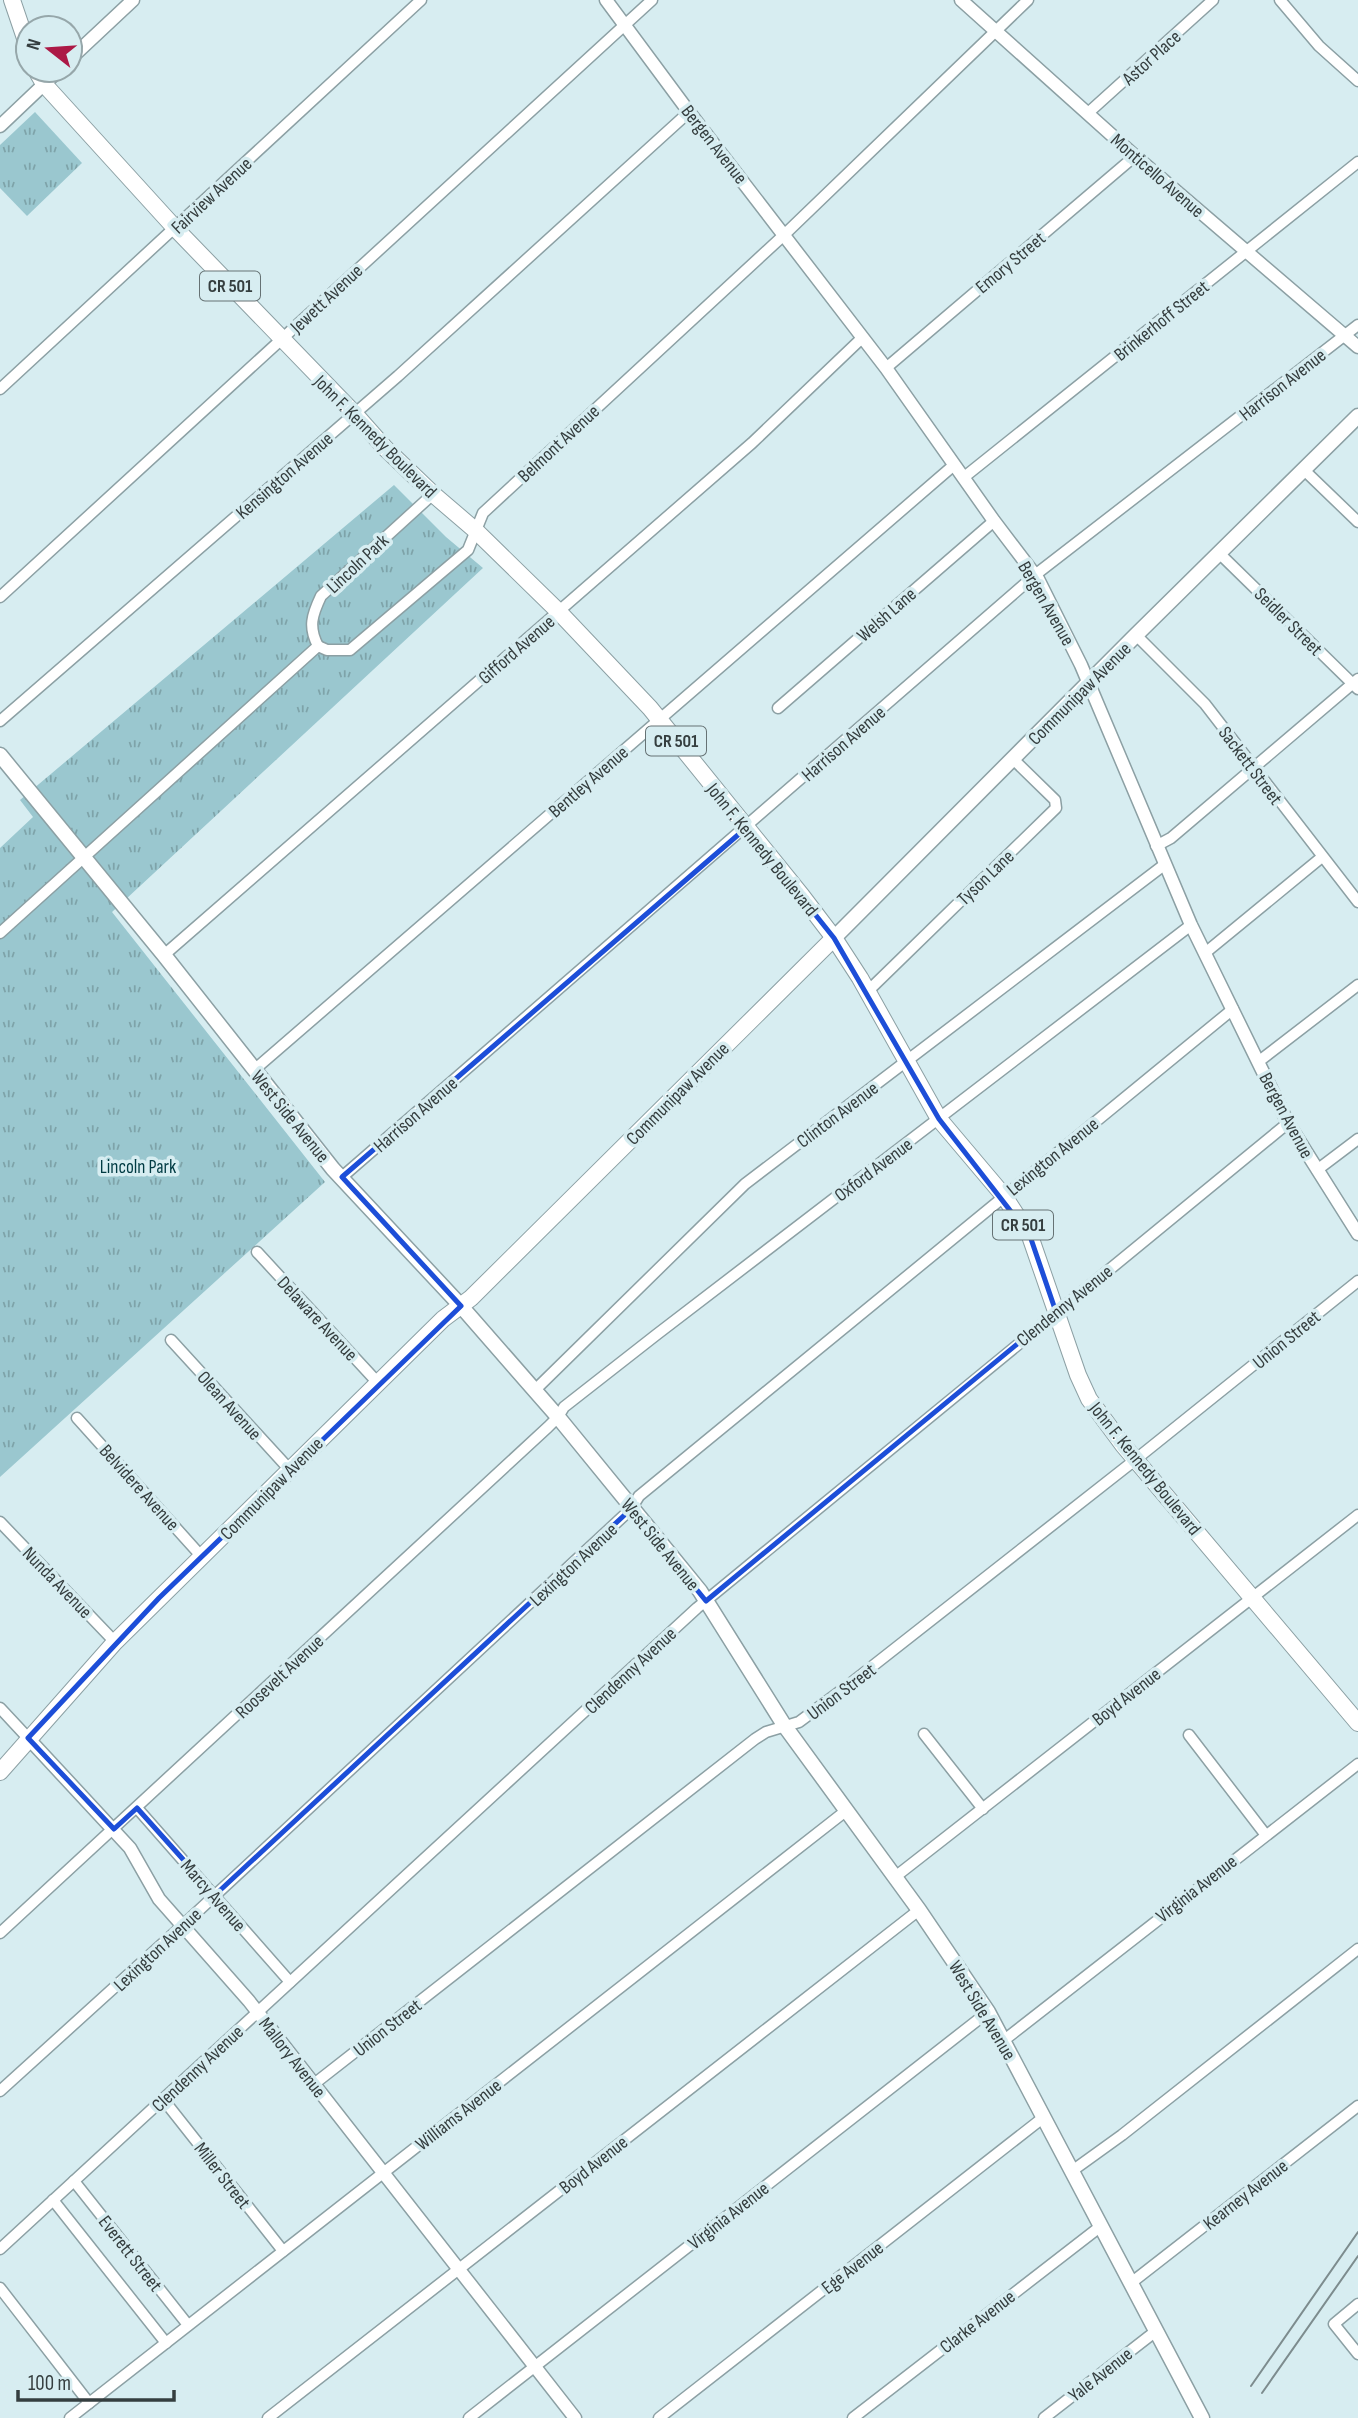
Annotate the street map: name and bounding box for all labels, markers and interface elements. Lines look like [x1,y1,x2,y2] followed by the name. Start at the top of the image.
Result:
[14,14,84,84] north arrow
[1117,26,1186,91] street label: Astor Place
[22,36,47,53] text: N
[676,101,752,189] street label: Bergen Avenue
[1106,129,1208,223] street label: Monticello Avenue
[167,153,257,239] street label: Fairview Avenue
[971,227,1051,299] street label: Emory Street
[285,260,368,339] street label: Jewett Avenue
[200,272,260,300] road number: CR 501
[1110,276,1214,366] street label: Brinkerhoff Street
[1235,344,1331,426] street label: Harrison Avenue
[308,370,441,503] street label: John F. Kennedy Boulevard
[513,400,605,488] street label: Belmont Avenue
[232,428,338,525] street label: Kensington Avenue
[322,529,394,599] street label: Lincoln Park
[1012,557,1079,650] street label: Bergen Avenue
[853,583,921,647] street label: Welsh Lane
[1249,583,1327,661] street label: Seidler Street
[474,611,560,690] street label: Gifford Avenue
[1024,638,1136,750] street label: Communipaw Avenue
[797,701,891,787] street label: Harrison Avenue
[1213,722,1287,810] street label: Sackett Street
[646,726,706,756] road number: CR 501
[544,741,634,823] street label: Bentley Avenue
[701,778,823,921] street label: John F. Kennedy Boulevard
[953,845,1019,911] street label: Tyson Lane
[622,1038,734,1150] street label: Communipaw Avenue
[246,1066,334,1168] street label: West Side Avenue
[1254,1069,1318,1163] street label: Bergen Avenue
[369,1072,463,1158] street label: Harrison Avenue
[793,1077,883,1153] street label: Clinton Avenue
[1002,1113,1104,1201] street label: Lexington Avenue
[830,1133,918,1207] street label: Oxford Avenue
[100,1156,177,1179] park label: Lincoln Park
[993,1210,1053,1240] road number: CR 501
[1012,1260,1118,1352] street label: Clendenny Avenue
[272,1272,362,1366] street label: Delaware Avenue
[1249,1306,1326,1374] street label: Union Street
[192,1367,266,1445] street label: Olean Avenue
[1084,1397,1206,1540] street label: John F. Kennedy Boulevard
[216,1433,328,1545] street label: Communipaw Avenue
[94,1440,184,1536] street label: Belvidere Avenue
[616,1494,704,1596] street label: West Side Avenue
[525,1519,623,1612] street label: Lexington Avenue
[17,1543,97,1624] street label: Nunda Avenue
[580,1623,682,1719] street label: Clendenny Avenue
[231,1630,329,1724] street label: Roosevelt Avenue
[803,1659,881,1726] street label: Union Street
[1088,1663,1166,1731] street label: Boyd Avenue
[1152,1850,1242,1928] street label: Virginia Avenue
[175,1855,250,1937] street label: Marcy Avenue
[109,1904,207,1997] street label: Lexington Avenue
[943,1957,1020,2065] street label: West Side Avenue
[349,1994,427,2062] street label: Union Street
[253,2013,330,2103] street label: Mallory Avenue
[147,2021,249,2117] street label: Clendenny Avenue
[411,2074,506,2156] street label: Williams Avenue
[555,2131,633,2199] street label: Boyd Avenue
[189,2138,255,2214] street label: Miller Street
[1199,2155,1293,2235] street label: Kearney Avenue
[684,2177,774,2255] street label: Virginia Avenue
[93,2211,167,2297] street label: Everett Street
[817,2237,889,2300] street label: Ege Avenue
[936,2286,1020,2359] street label: Clarke Avenue
[1064,2343,1138,2407] street label: Yale Avenue
[18,2358,173,2402] scale bar
[28,2371,71,2396] text: 100 m

